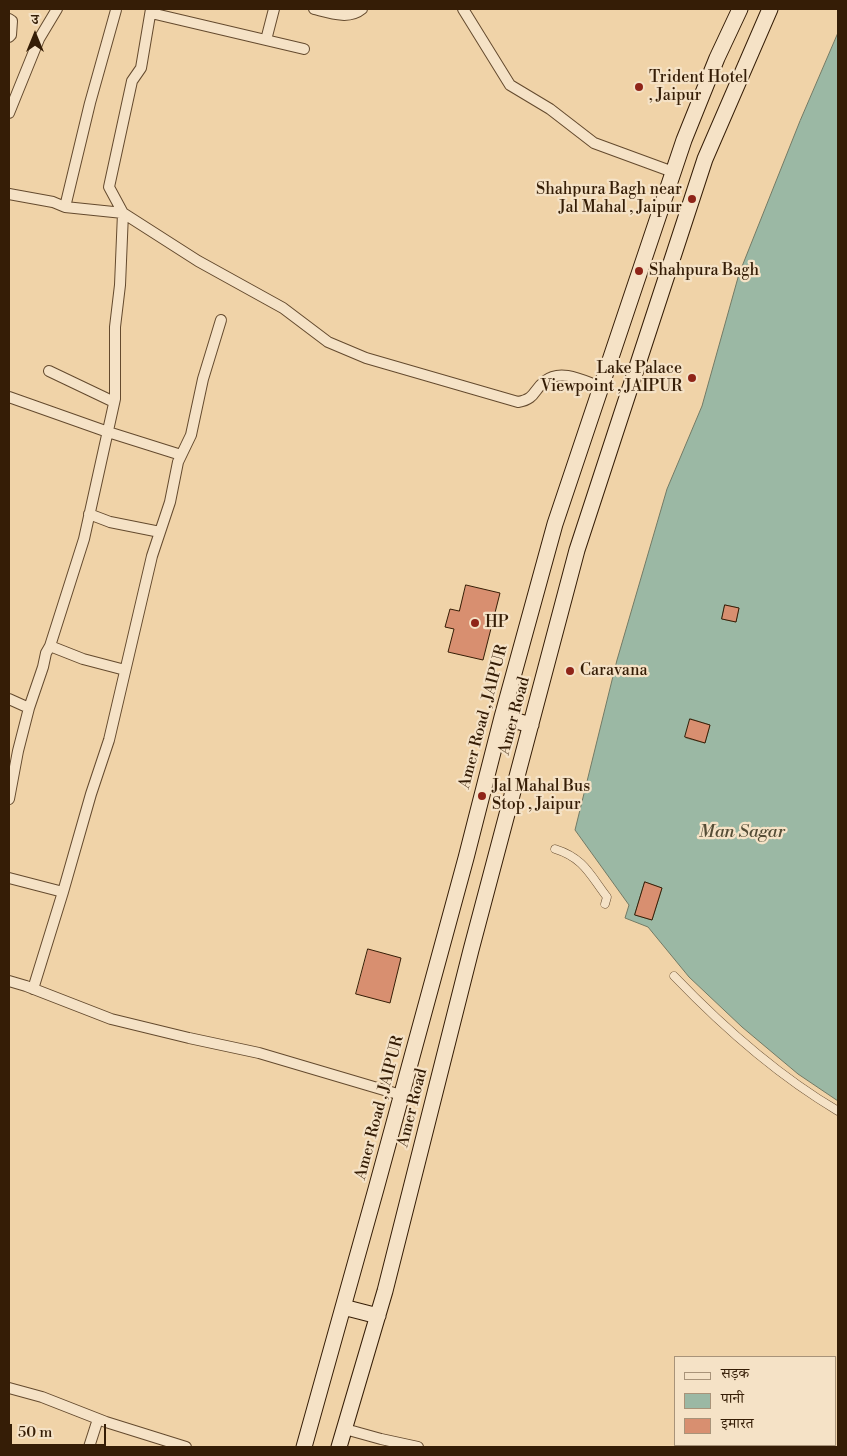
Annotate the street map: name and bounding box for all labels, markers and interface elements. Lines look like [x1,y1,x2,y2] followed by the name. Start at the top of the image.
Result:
[10,10,60,60] north arrow
[31,11,39,29] text: उ
[649,68,748,106] place label: Trident Hotel , Jaipur
[633,81,645,93] marker: Trident Hotel , Jaipur
[536,180,682,218] place label: Shahpura Bagh near Jal Mahal , Jaipur
[686,193,698,205] marker: Shahpura Bagh near Jal Mahal , Jaipur
[649,261,759,281] place label: Shahpura Bagh
[633,265,645,277] marker: Shahpura Bagh
[540,359,682,397] place label: Lake Palace Viewpoint , JAIPUR
[686,372,698,384] marker: Lake Palace Viewpoint , JAIPUR
[485,613,509,633] place label: HP
[469,617,481,629] marker: HP
[456,643,512,791] street label: Amer Road , JAIPUR
[580,661,648,681] place label: Caravana
[564,665,576,677] marker: Caravana
[495,675,535,757] street label: Amer Road
[492,777,590,815] place label: Jal Mahal Bus Stop , Jaipur
[476,790,488,802] marker: Jal Mahal Bus Stop , Jaipur
[699,822,785,844] water label: Man Sagar
[352,1034,408,1182] street label: Amer Road , JAIPUR
[394,1067,432,1149] street label: Amer Road
[674,1356,837,1446] legend
[721,1364,749,1383] text: सड़क
[721,1389,744,1408] text: पानी
[12,1414,109,1446] scale bar
[721,1414,754,1433] text: इमारत
[18,1423,52,1442] text: 50 m

